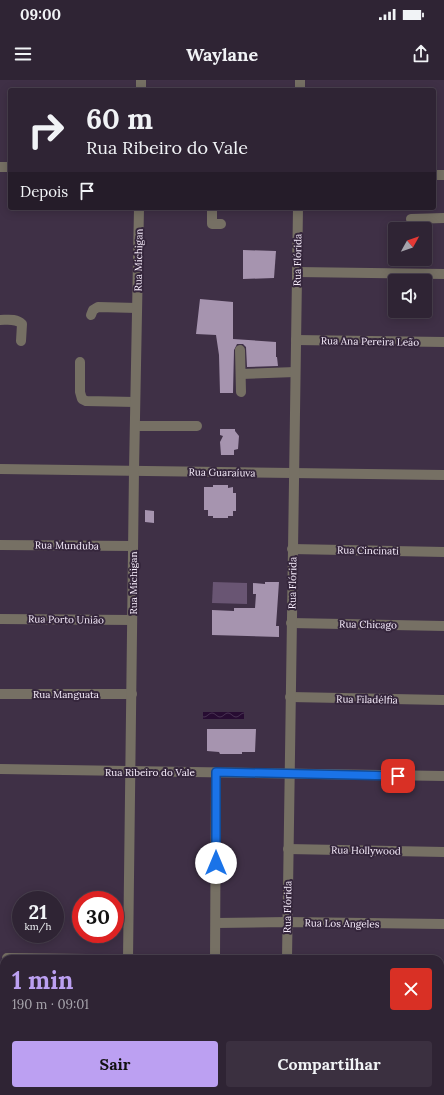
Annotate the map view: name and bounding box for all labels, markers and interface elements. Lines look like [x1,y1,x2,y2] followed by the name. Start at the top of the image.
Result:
[20,5,61,24] text: 09:00
[12,43,34,65] icon: menu
[186,43,258,66] text: Waylane
[410,43,432,65] icon: share
[86,101,153,137] text: 60 m
[20,104,72,156] icon: right
[86,136,248,159] text: Rua Ribeiro do Vale
[76,180,98,202] icon: arrive
[20,182,68,201] text: Depois
[388,222,432,266] north arrow
[388,222,432,318] map controls
[131,228,146,292] street label: Rua Michigan
[291,234,304,286] street label: Rua Flórida
[388,274,432,318] button: sound
[321,334,419,349] street label: Rua Ana Pereira Leão
[188,465,256,480] street label: Rua Guaraíuva
[35,538,99,553] street label: Rua Munduba
[337,543,399,558] street label: Rua Cincinati
[127,552,140,614] street label: Rua Michigan
[286,557,299,609] street label: Rua Flórida
[28,612,104,627] street label: Rua Porto União
[339,617,397,632] street label: Rua Chicago
[33,688,99,701] street label: Rua Manguata
[336,692,398,707] street label: Rua Filadélfia
[381,759,415,793] pin
[387,765,409,787] icon: arrive
[105,766,196,779] street label: Rua Ribeiro do Vale
[195,842,237,884] position arrow
[331,843,401,858] street label: Rua Hollywood
[281,881,294,933] street label: Rua Flórida
[72,891,124,943] speed limit sign: 30
[29,899,47,924] text: 21
[304,916,380,931] street label: Rua Los Angeles
[24,920,52,933] text: km/h
[12,965,73,996] text: 1 min
[390,968,432,1010] button: close
[12,996,89,1013] text: 190 m · 09:01
[12,1041,218,1087] button: Sair
[226,1041,432,1087] button: Compartilhar

